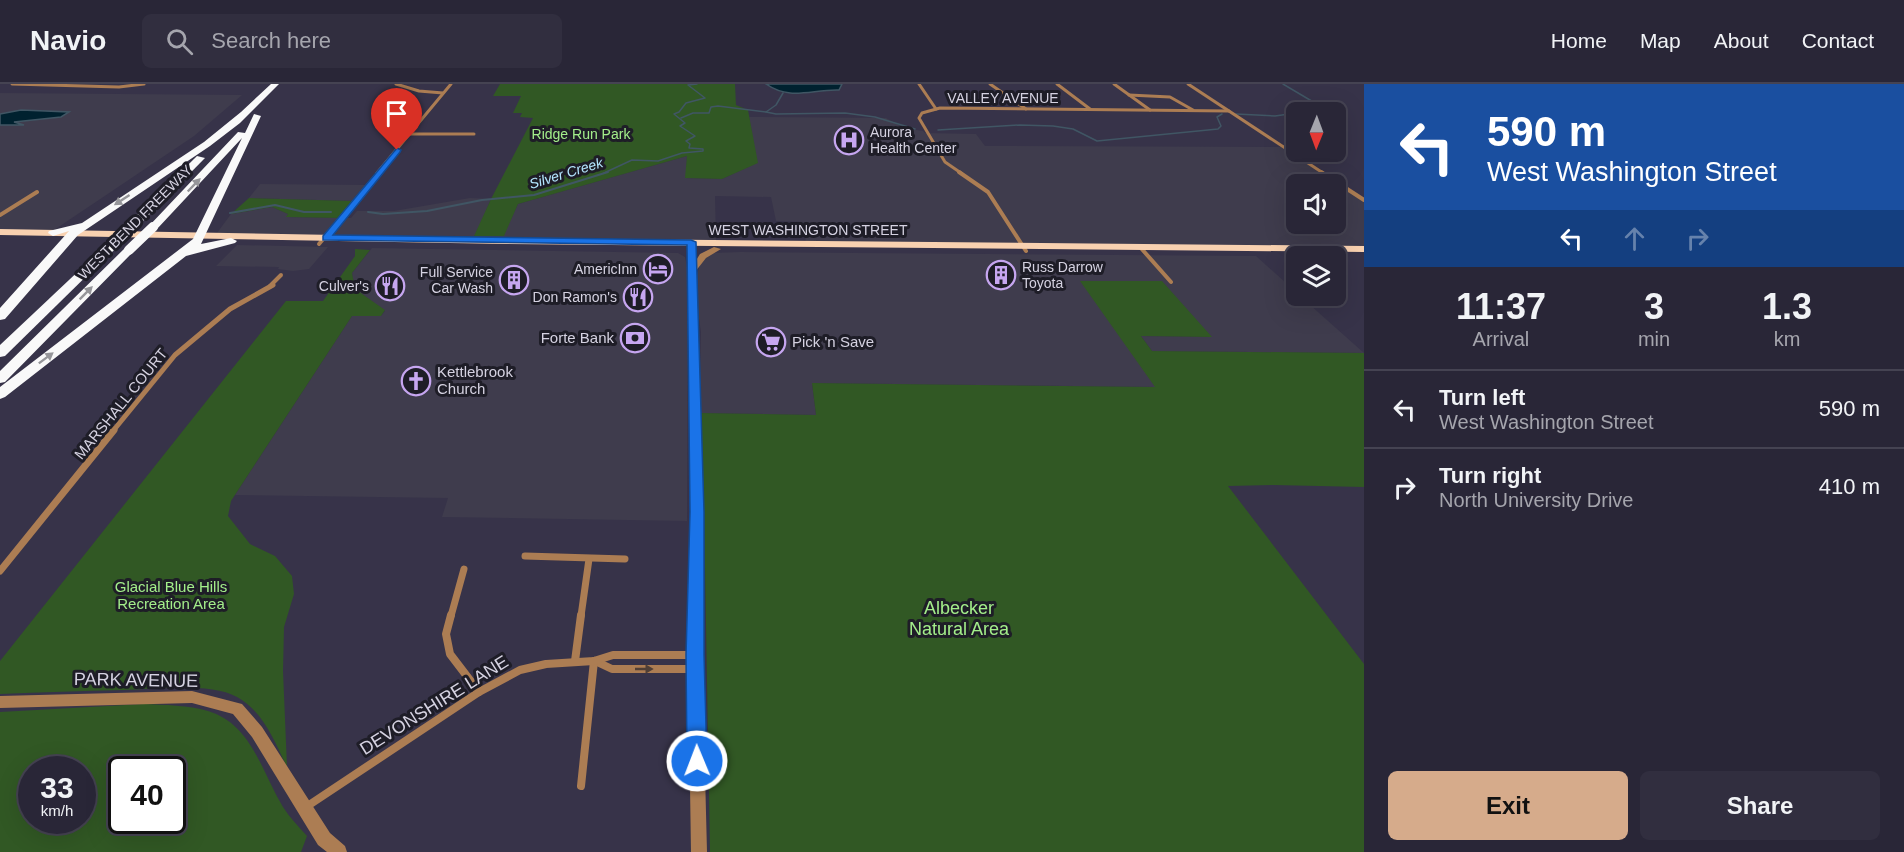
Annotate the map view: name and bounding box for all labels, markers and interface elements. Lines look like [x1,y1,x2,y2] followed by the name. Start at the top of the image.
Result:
[142,14,562,68] search box
[30,25,106,56] text: Navio
[163,25,196,58] icon: search
[211,28,331,53] text: Search here
[1551,29,1607,52] text: Home
[1640,29,1681,52] text: Map
[1714,29,1769,52] text: About
[1802,29,1874,52] text: Contact
[371,88,422,150] pin
[947,90,1059,106] street label: VALLEY AVENUE
[380,97,413,130] icon: arrive
[1286,102,1346,162] north arrow
[1286,102,1346,306] map controls
[1388,108,1466,186] icon: left
[1487,108,1606,155] text: 590 m
[833,124,865,156] hospital icon: Aurora Health Center
[870,124,957,156] place label: Aurora Health Center
[532,126,631,142] park label: Ridge Run Park
[527,154,606,192] water label: Silver Creek
[1487,157,1777,187] text: West Washington Street
[75,161,196,282] street label: WEST BEND FREEWAY
[1286,174,1346,234] button: sound
[186,178,200,192] one-way arrow
[114,194,131,205] one-way arrow
[709,222,908,238] street label: WEST WASHINGTON STREET
[1555,222,1588,255] icon: left
[1618,222,1651,255] icon: ahead
[1681,222,1714,255] icon: right
[1286,246,1346,306] button: layers
[642,253,674,285] hotel icon: AmericInn
[985,259,1017,291] building icon: Russ Darrow Toyota
[1022,259,1104,291] place label: Russ Darrow Toyota
[574,261,637,277] place label: AmericInn
[420,264,493,296] place label: Full Service Car Wash
[498,264,530,296] building icon: Full Service Car Wash
[374,270,406,302] restaurant icon: Culver's
[319,278,369,294] place label: Culver's
[622,281,654,313] restaurant icon: Don Ramon's
[1456,286,1546,327] text: 11:37
[1644,286,1664,327] text: 3
[1762,286,1812,327] text: 1.3
[79,287,93,301] one-way arrow
[533,289,617,305] place label: Don Ramon's
[619,322,651,354] bank icon: Forte Bank
[755,326,787,358] supermarket icon: Pick 'n Save
[1473,328,1529,350] text: Arrival
[1638,328,1670,350] text: min
[1774,328,1800,350] text: km
[541,329,614,346] place label: Forte Bank
[792,333,874,350] place label: Pick 'n Save
[71,345,170,462] street label: MARSHALL COURT
[38,352,53,364] one-way arrow
[437,363,513,397] place label: Kettlebrook Church
[400,365,432,397] church icon: Kettlebrook Church
[1439,385,1525,410] text: Turn left
[1388,393,1421,426] icon: left
[1819,396,1880,421] text: 590 m
[1439,411,1654,433] text: West Washington Street
[1439,463,1541,488] text: Turn right
[1388,471,1421,504] icon: right
[1819,474,1880,499] text: 410 m
[1439,489,1633,511] text: North University Drive
[115,578,227,612] park label: Glacial Blue Hills Recreation Area
[909,598,1010,639] park label: Albecker Natural Area
[356,651,512,759] street label: DEVONSHIRE LANE
[634,664,653,674] one-way arrow
[74,669,198,691] street label: PARK AVENUE
[665,729,729,793] position arrow
[108,756,186,834] speed limit sign: 40
[40,771,74,804] text: 33
[1388,771,1628,840] button: Exit
[1640,771,1880,840] button: Share
[41,802,73,819] text: km/h

